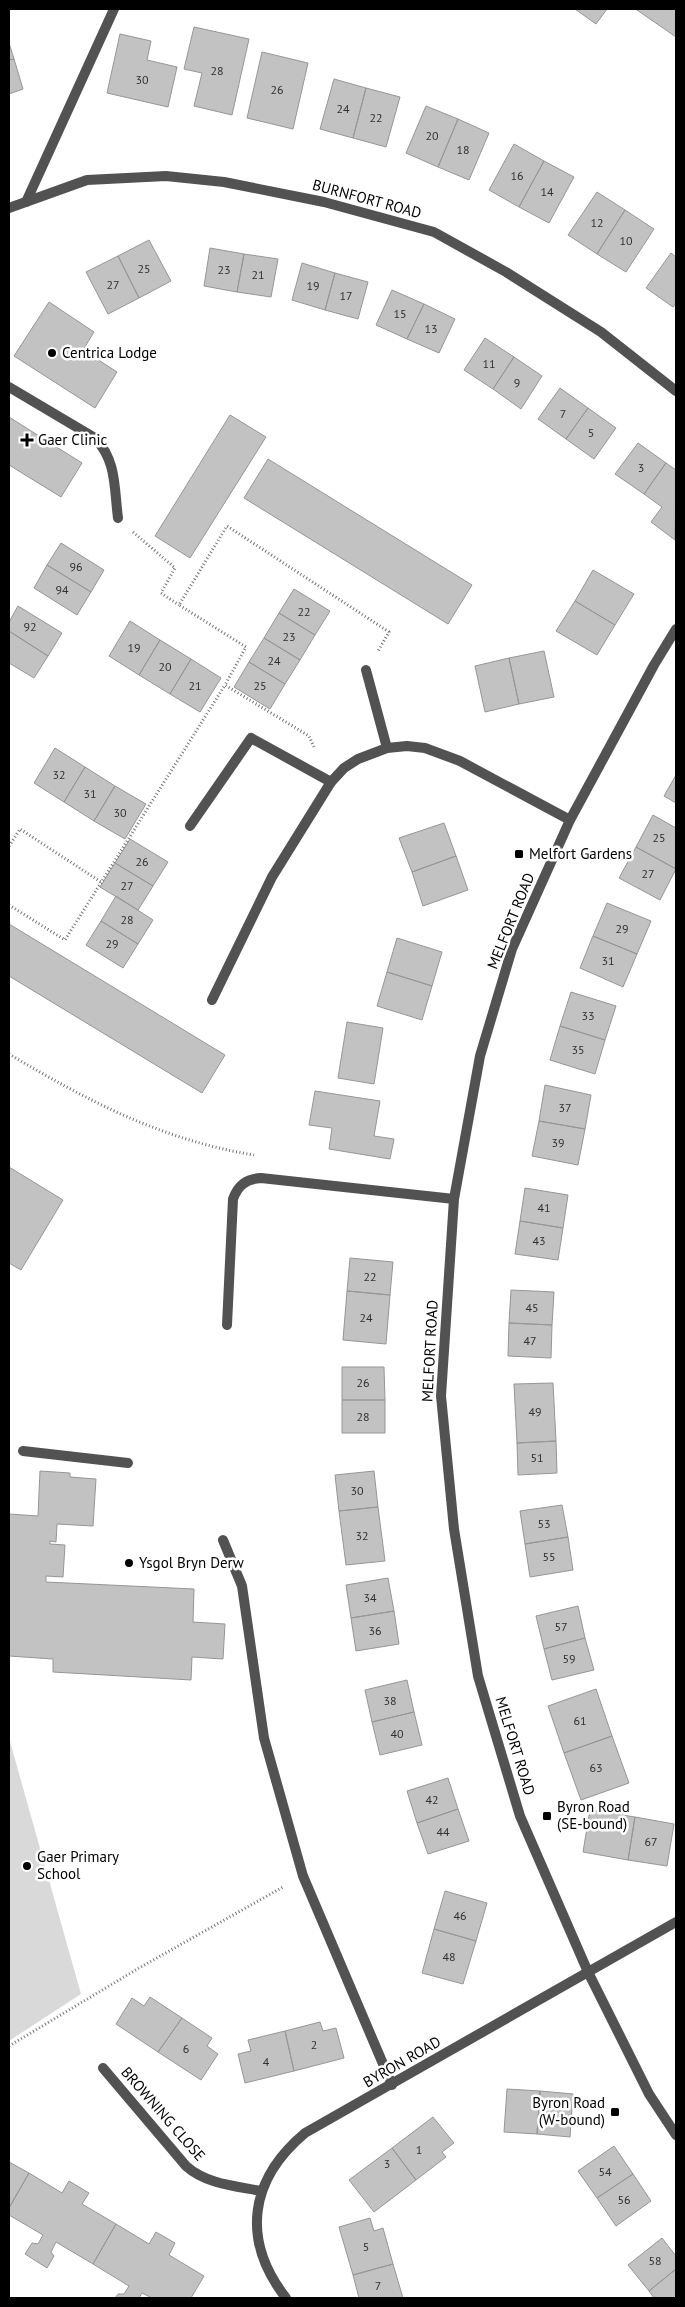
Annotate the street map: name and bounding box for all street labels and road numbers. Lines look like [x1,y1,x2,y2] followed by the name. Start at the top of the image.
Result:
[311,175,424,222] street label: BURNFORT ROAD
[483,870,538,972] street label: MELFORT ROAD
[417,1299,442,1402] street label: MELFORT ROAD
[491,1694,539,1797] street label: MELFORT ROAD
[360,2032,444,2091] street label: BYRON ROAD
[117,2063,210,2165] street label: BROWNING CLOSE

